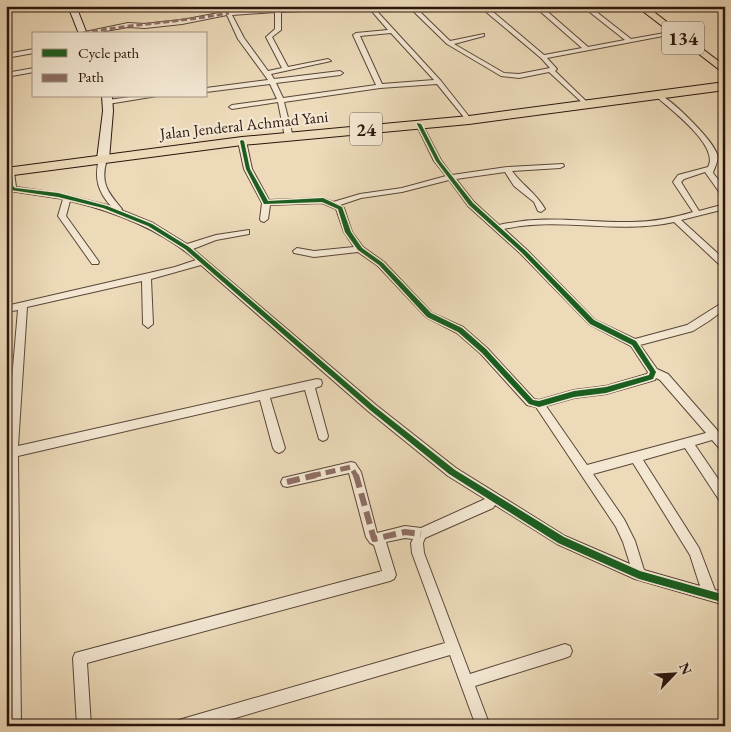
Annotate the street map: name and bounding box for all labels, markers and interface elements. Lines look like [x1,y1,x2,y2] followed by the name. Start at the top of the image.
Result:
[662,22,704,54] road number: 134
[32,32,208,98] legend
[78,43,140,62] text: Cycle path
[78,67,104,86] text: Path
[157,106,329,144] street label: Jalan Jenderal Achmad Yani
[350,112,382,146] road number: 24
[648,650,698,700] north arrow
[675,660,697,678] text: N

